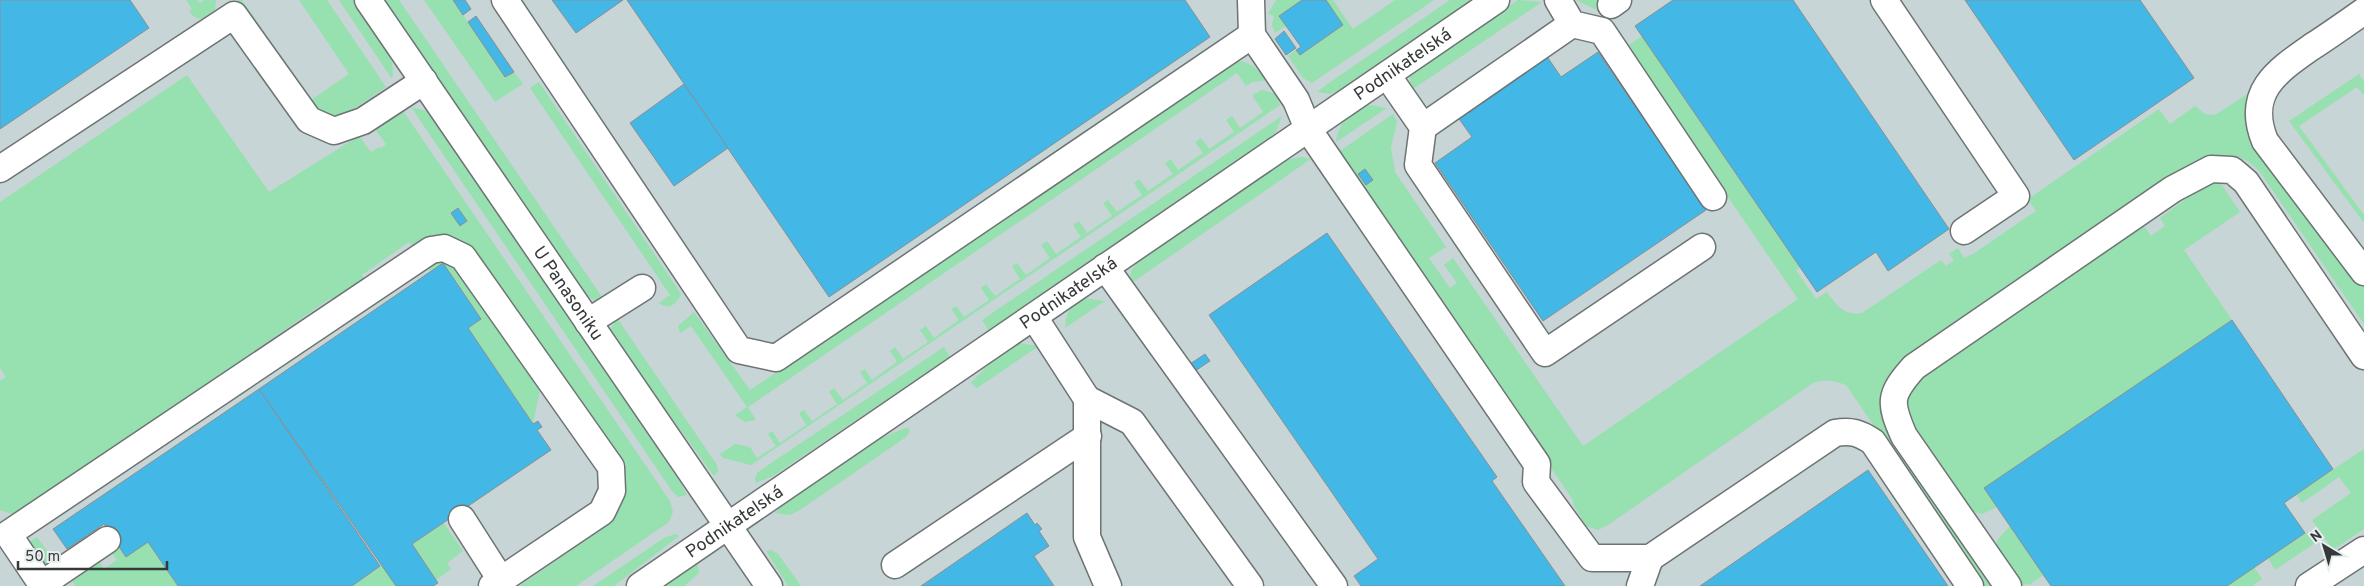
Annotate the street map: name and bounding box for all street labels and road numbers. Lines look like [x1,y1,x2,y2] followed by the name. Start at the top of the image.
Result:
[1350,24,1457,107] street label: Podnikatelská
[527,242,608,345] street label: U Panasoniku
[1016,253,1122,336] street label: Podnikatelská
[682,481,788,564] street label: Podnikatelská

